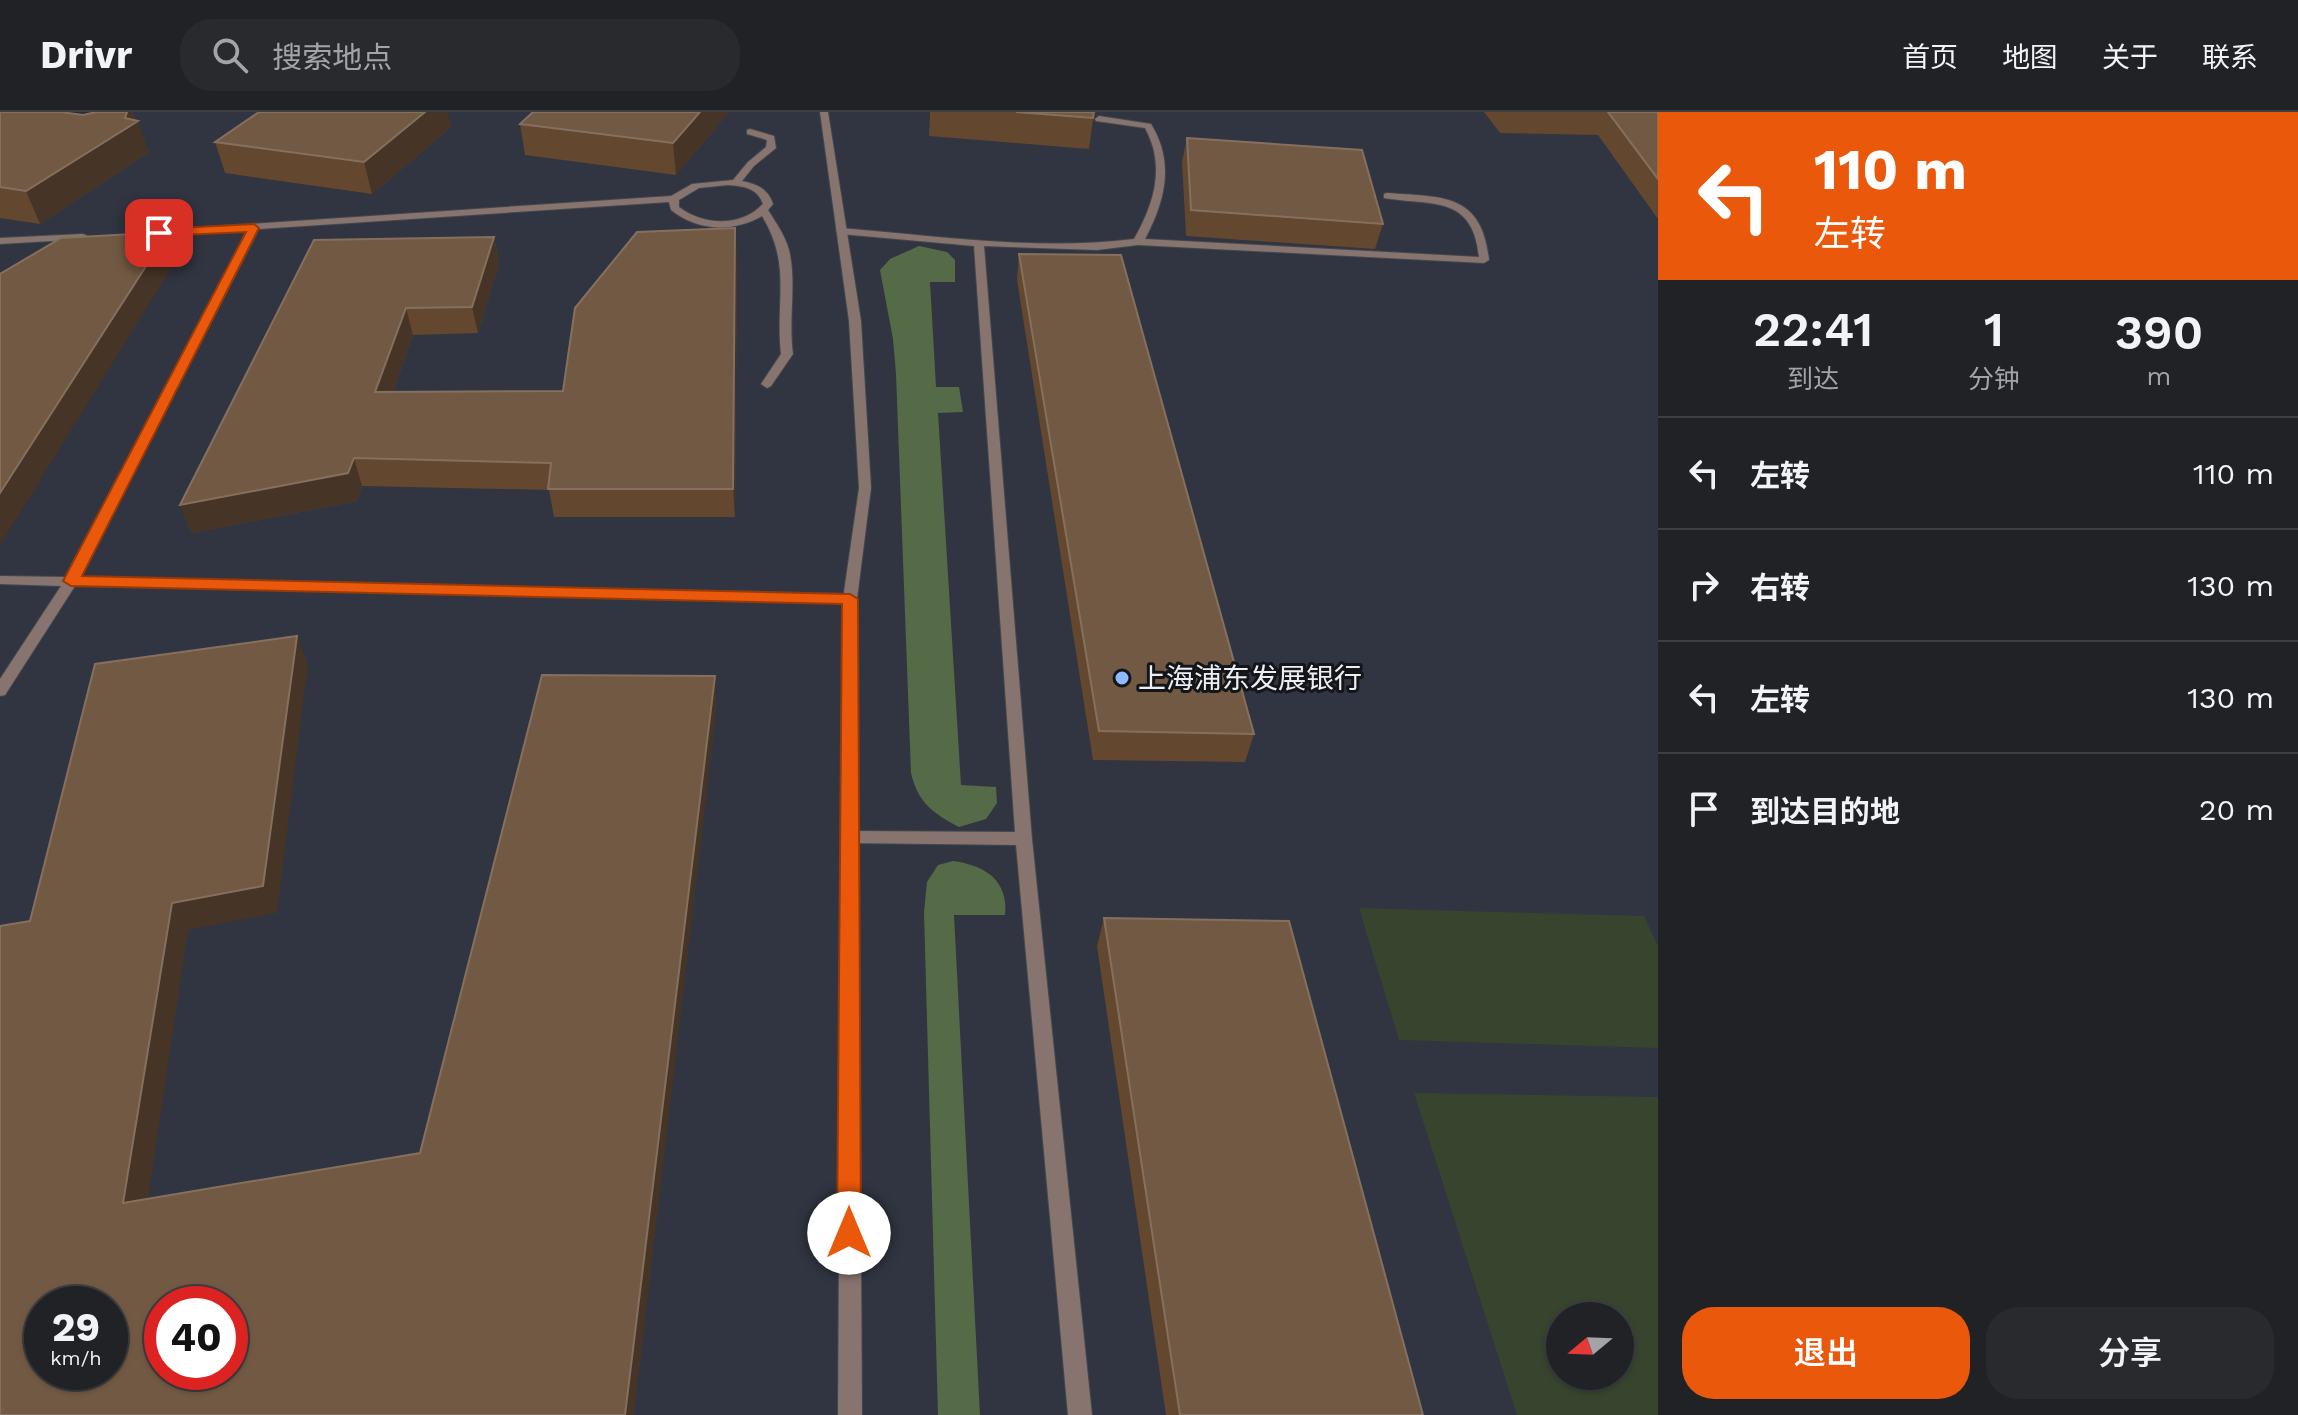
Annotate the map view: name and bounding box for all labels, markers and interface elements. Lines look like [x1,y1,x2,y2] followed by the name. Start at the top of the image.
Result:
[180,19,740,91] search box
[40,33,132,77] text: Drivr
[208,33,252,77] icon: search
[272,40,392,75] text: 搜索地点
[1902,41,1958,74] text: 首页
[2002,41,2058,74] text: 地图
[2102,41,2158,74] text: 关于
[2202,41,2258,74] text: 联系
[1814,137,1967,203] text: 110 m
[1682,144,1786,248] icon: left
[125,199,193,267] pin
[137,211,181,255] icon: arrive
[1814,213,1886,255] text: 左转
[1753,301,1873,358] text: 22:41
[1984,301,2004,358] text: 1
[2115,304,2203,361] text: 390
[2147,361,2171,391] text: m
[1787,364,1839,394] text: 到达
[1968,364,2020,394] text: 分钟
[1682,451,1726,495] icon: left
[2193,456,2274,491] text: 110 m
[1750,458,1810,493] text: 左转
[1682,563,1726,607] icon: right
[2187,568,2274,603] text: 130 m
[1750,570,1810,605] text: 右转
[1138,662,1362,695] place label: 上海浦东发展银行
[1113,669,1131,687] marker: 上海浦东发展银行
[1682,675,1726,719] icon: left
[2187,680,2274,715] text: 130 m
[1750,682,1810,717] text: 左转
[1682,787,1726,831] icon: arrive
[2199,792,2274,827] text: 20 m
[1750,794,1900,829] text: 到达目的地
[807,1191,891,1275] position arrow
[144,1286,248,1390] speed limit sign: 40
[1546,1302,1634,1390] north arrow
[1546,1302,1634,1390] map controls
[52,1304,100,1351] text: 29
[1682,1307,1970,1399] button: 退出
[1986,1307,2274,1399] button: 分享
[50,1346,102,1370] text: km/h

